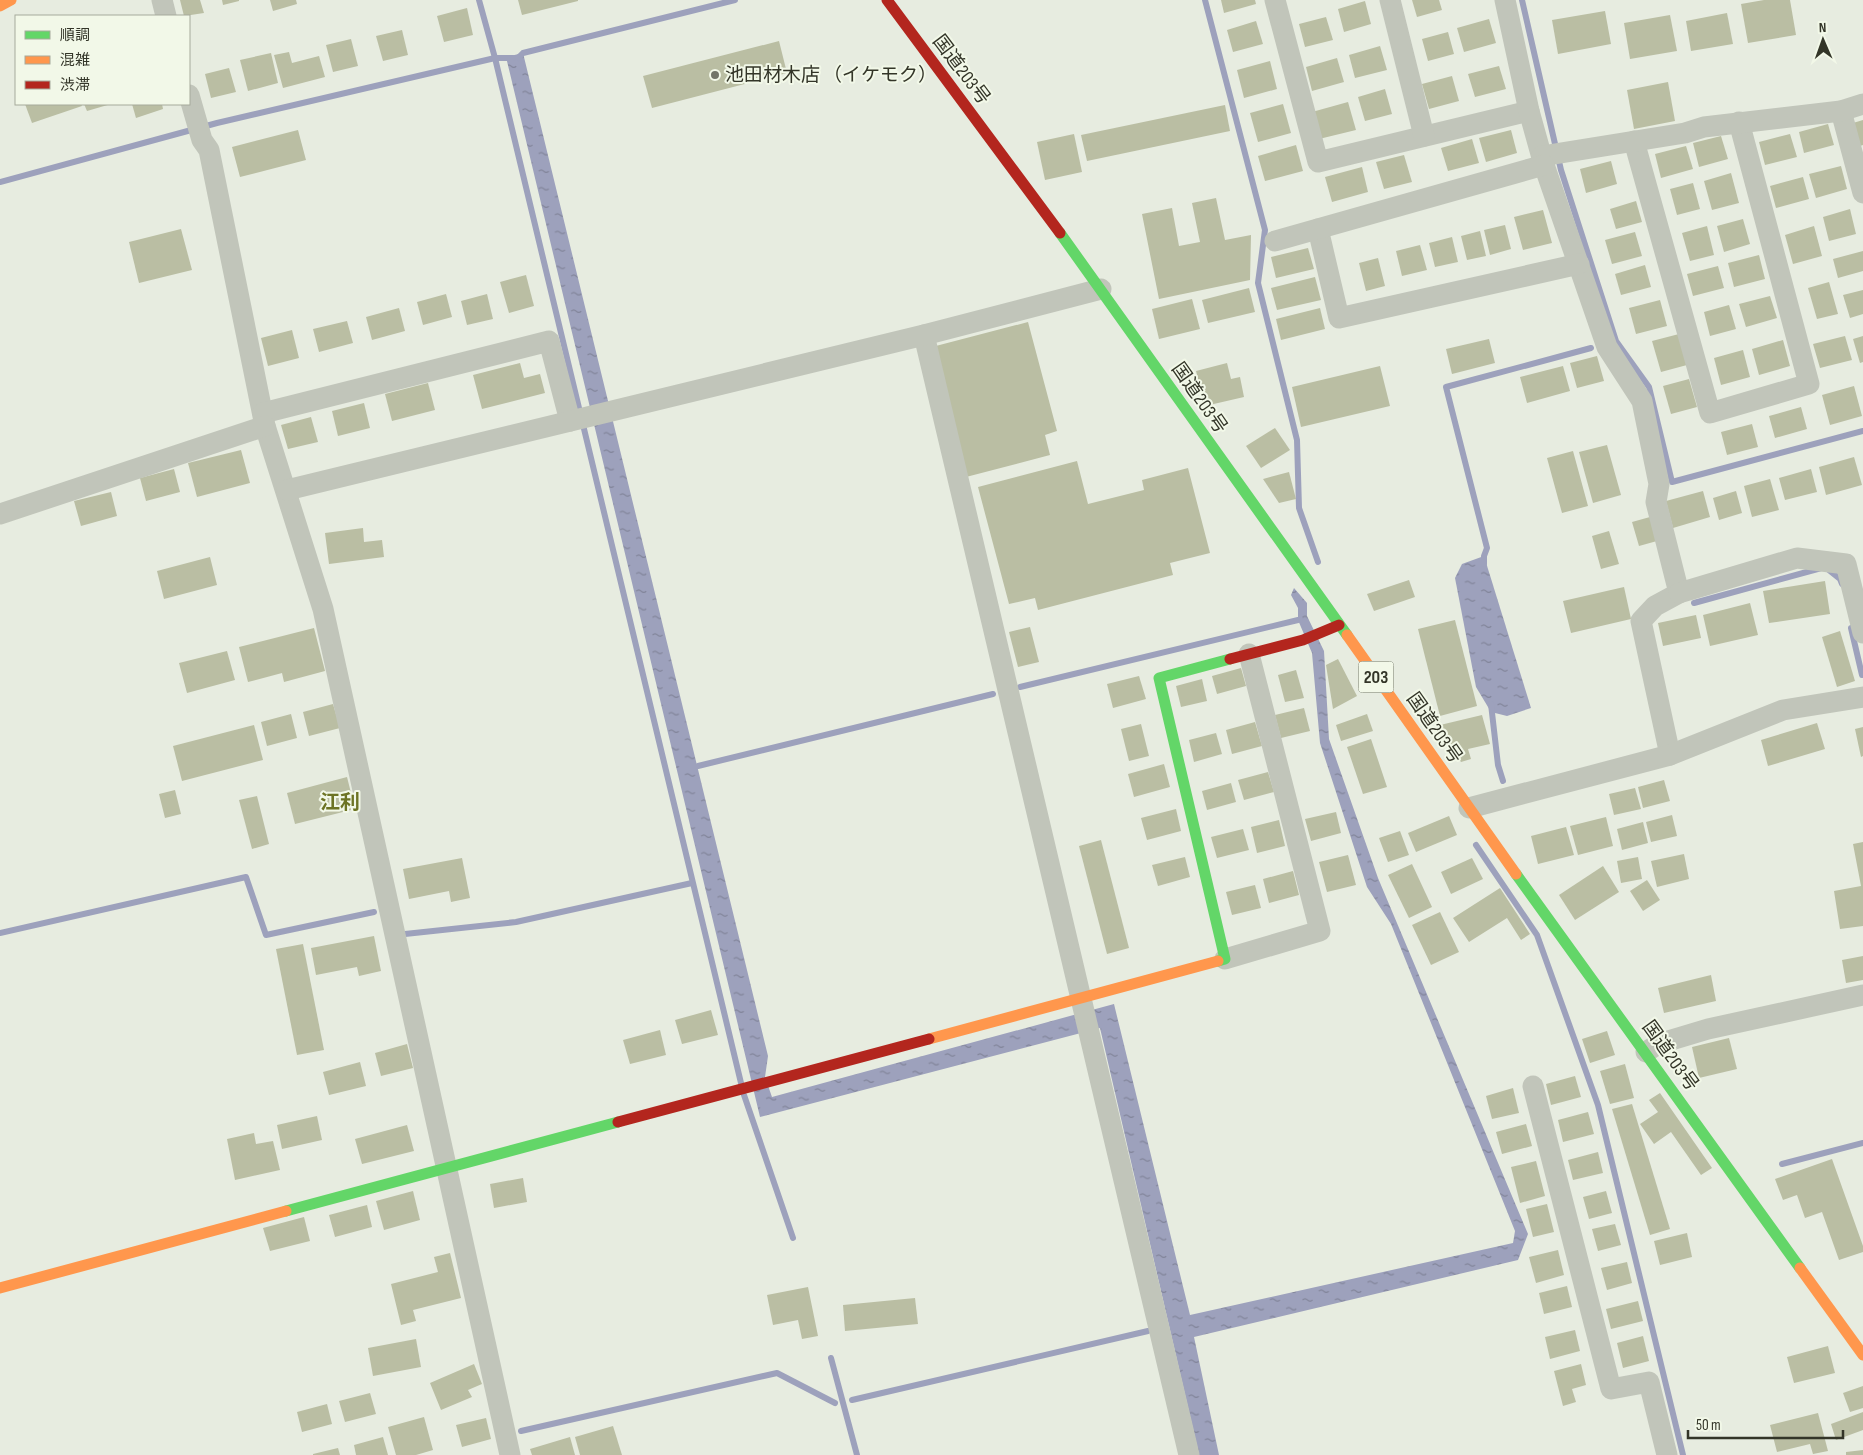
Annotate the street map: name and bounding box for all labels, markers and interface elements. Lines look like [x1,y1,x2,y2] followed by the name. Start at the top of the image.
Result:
[15,15,190,105] legend
[1798,15,1848,65] north arrow
[1819,19,1827,36] text: N
[60,26,90,45] text: 順調
[927,31,995,109] street label: 国道203号
[60,51,90,70] text: 混雑
[725,64,937,87] place label: 池田材木店 （イケモク）
[709,69,721,81] marker: 池田材木店 （イケモク）
[60,76,90,95] text: 渋滞
[1166,358,1232,438] street label: 国道203号
[1358,662,1394,692] road number: 203
[1401,688,1467,768] street label: 国道203号
[320,791,360,815] district label: 江利
[1637,1016,1703,1096] street label: 国道203号
[1688,1408,1843,1440] scale bar
[1696,1416,1721,1435] text: 50 m

